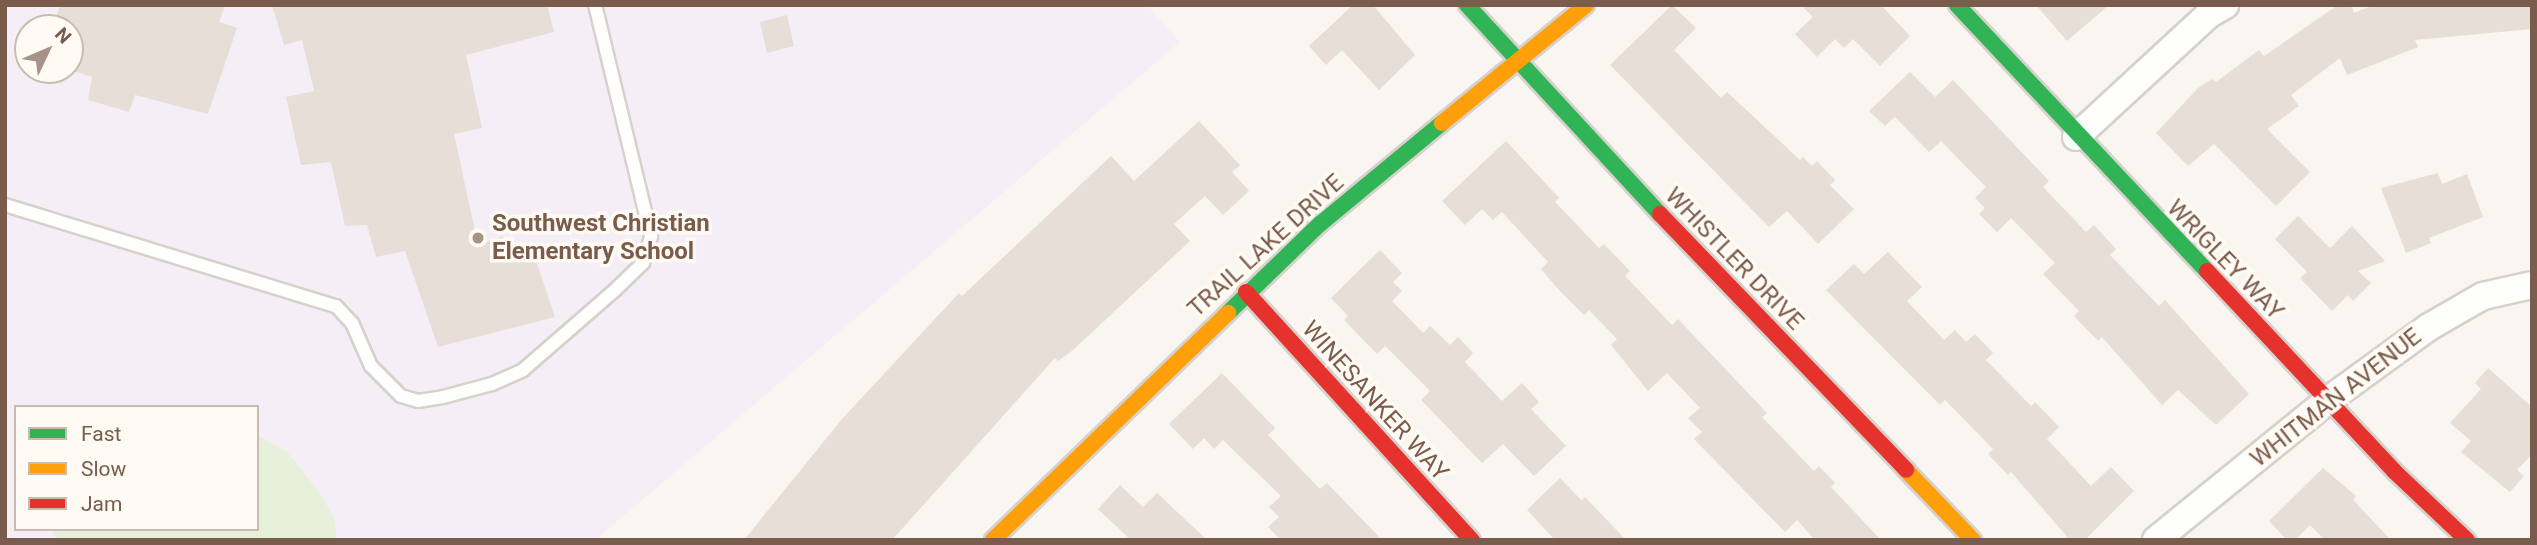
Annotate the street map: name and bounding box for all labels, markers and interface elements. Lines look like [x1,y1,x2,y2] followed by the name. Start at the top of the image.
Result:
[14,14,84,84] north arrow
[50,23,76,48] text: N
[1182,169,1350,323] street label: TRAIL LAKE DRIVE
[1659,182,1809,336] street label: WHISTLER DRIVE
[2161,194,2289,326] street label: WRIGLEY WAY
[492,210,710,266] place label: Southwest Christian Elementary School
[470,230,486,246] marker: Southwest Christian Elementary School
[1296,315,1454,487] street label: WINESANKER WAY
[2245,322,2427,474] street label: WHITMAN AVENUE
[14,405,259,531] legend
[81,422,121,446] text: Fast
[81,457,126,481] text: Slow
[81,492,122,516] text: Jam

